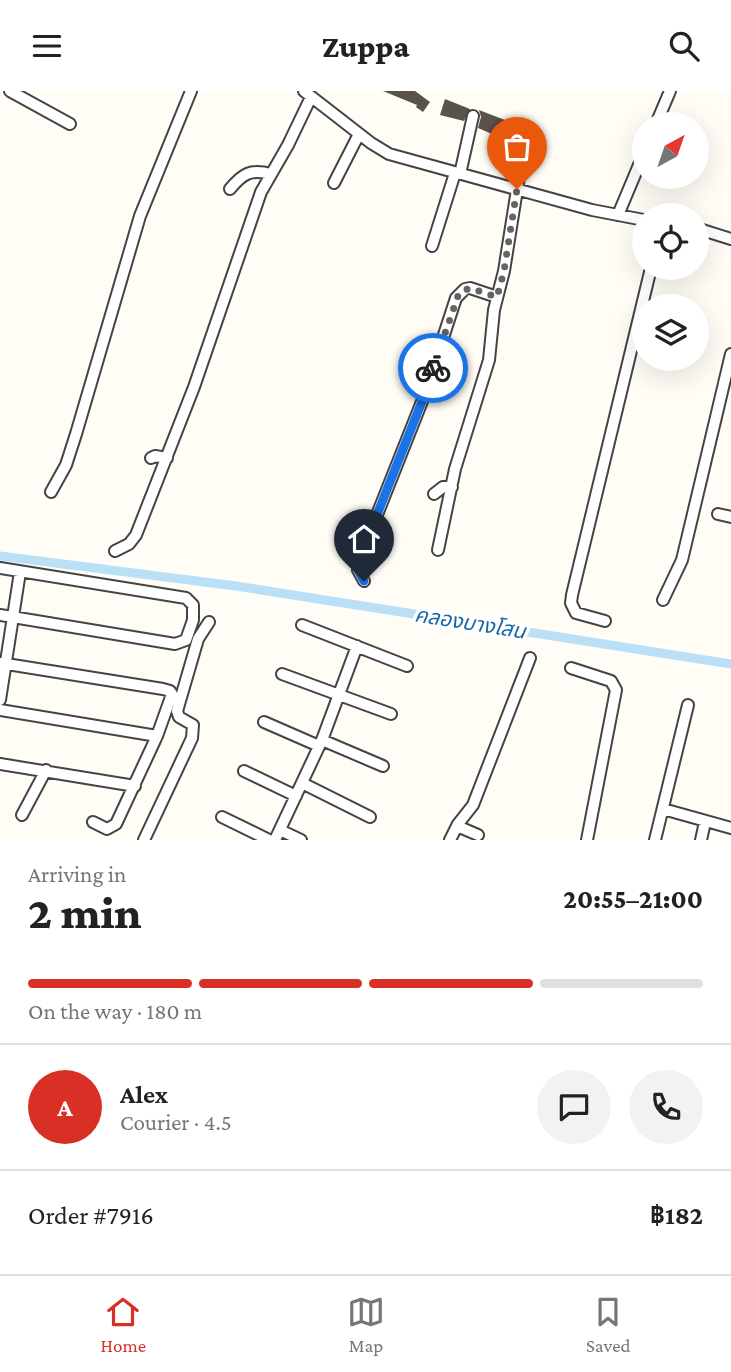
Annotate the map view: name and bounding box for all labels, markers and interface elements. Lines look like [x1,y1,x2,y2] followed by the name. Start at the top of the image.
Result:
[28,27,66,65] icon: menu
[665,27,703,65] icon: search
[322,28,409,64] text: Zuppa
[632,112,709,189] north arrow
[632,112,709,371] map controls
[487,117,547,189] pin
[498,128,536,166] icon: bag
[632,203,709,280] button: locate
[632,294,709,371] button: layers
[398,333,468,403] courier
[414,349,452,387] icon: bike
[334,509,394,581] pin
[345,520,383,558] icon: home
[413,602,528,644] water label: คลองบางโสน
[28,861,126,887] text: Arriving in
[563,885,703,914] text: 20:55–21:00
[28,887,142,938] text: 2 min
[28,998,202,1024] text: On the way · 180 m
[537,1070,611,1144] button: chat
[629,1070,703,1144] button: phone
[120,1080,168,1109] text: Alex
[57,1093,73,1122] text: A
[120,1109,232,1135] text: Courier · 4.5
[28,1201,154,1230] text: Order #7916
[650,1201,703,1230] text: ฿182
[100,1293,146,1356] tab: Home
[347,1293,385,1356] tab: Map
[586,1293,631,1356] tab: Saved

